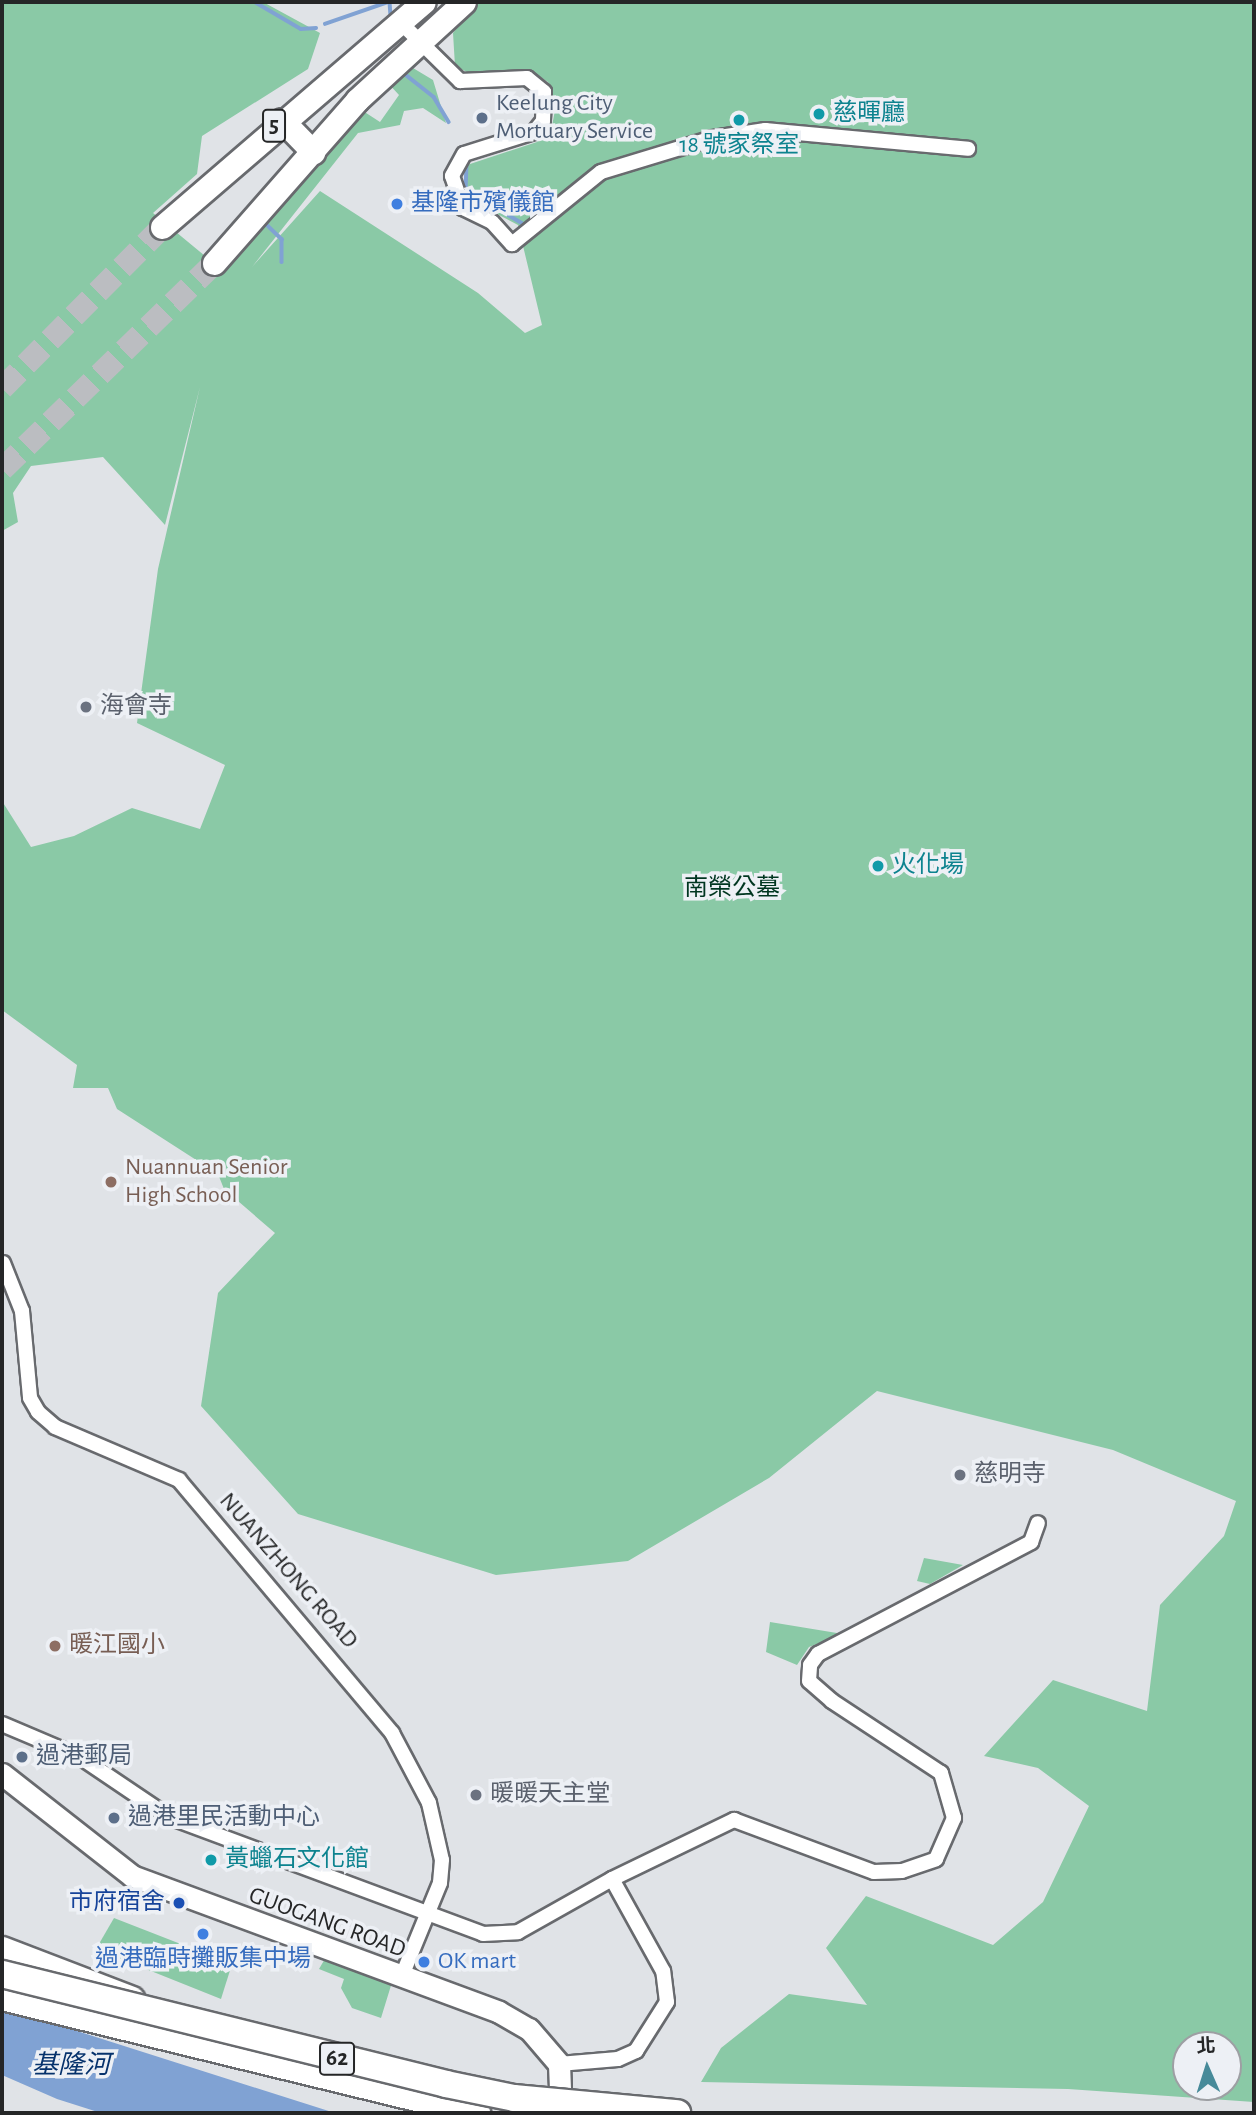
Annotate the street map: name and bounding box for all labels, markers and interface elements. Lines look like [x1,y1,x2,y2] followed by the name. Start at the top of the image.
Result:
[496,90,653,146] place label: Keelung City Mortuary Service
[833,100,905,128] place label: 慈暉廳
[262,106,286,146] road number: 5
[811,106,827,122] marker: 慈暉廳
[474,110,490,126] marker: Keelung City Mortuary Service
[731,112,747,128] marker: 18 號家祭室
[679,132,799,160] place label: 18 號家祭室
[411,190,555,218] place label: 基隆市殯儀館
[389,196,405,212] marker: 基隆市殯儀館
[100,693,172,721] place label: 海會寺
[78,699,94,715] marker: 海會寺
[892,852,964,880] place label: 火化場
[870,858,886,874] marker: 火化場
[684,875,780,903] park label: 南榮公墓
[125,1154,288,1210] place label: Nuannuan Senior High School
[103,1174,119,1190] marker: Nuannuan Senior High School
[974,1461,1046,1489] place label: 慈明寺
[952,1467,968,1483] marker: 慈明寺
[213,1487,363,1655] street label: NUANZHONG ROAD
[69,1632,165,1660] place label: 暖江國小
[47,1638,63,1654] marker: 暖江國小
[36,1743,132,1771] place label: 過港郵局
[14,1749,30,1765] marker: 過港郵局
[490,1781,610,1809] place label: 暖暖天主堂
[468,1787,484,1803] marker: 暖暖天主堂
[128,1804,320,1832] place label: 過港里民活動中心
[106,1810,122,1826] marker: 過港里民活動中心
[225,1846,369,1874] place label: 黃蠟石文化館
[203,1852,219,1868] marker: 黃蠟石文化館
[245,1881,409,1965] street label: GUOGANG ROAD
[69,1889,165,1917] place label: 市府宿舍
[171,1895,187,1911] marker: 市府宿舍
[195,1926,211,1942] marker: 過港臨時攤販集中場
[95,1946,311,1974] place label: 過港臨時攤販集中場
[438,1948,516,1976] place label: OK mart
[416,1954,432,1970] marker: OK mart
[1172,2031,1242,2101] north arrow
[1196,2037,1216,2057] text: 北
[318,2040,356,2078] road number: 62
[32,2050,110,2082] water label: 基隆河

